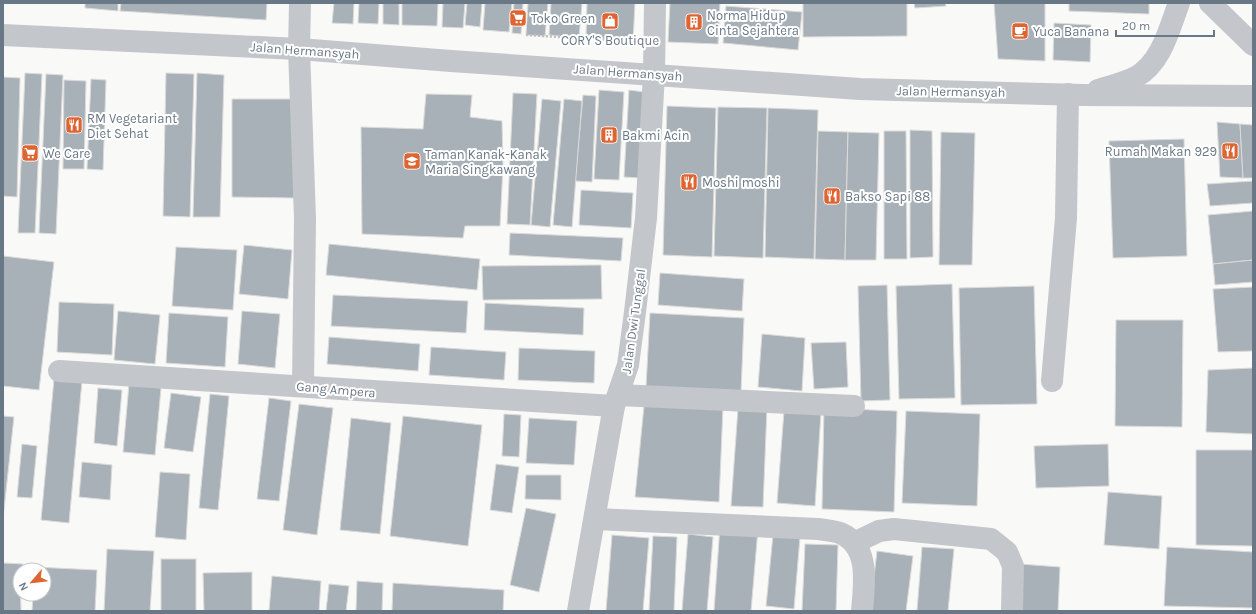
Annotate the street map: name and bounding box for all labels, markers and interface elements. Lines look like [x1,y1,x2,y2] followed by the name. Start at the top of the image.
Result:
[508,8,528,28] supermarket icon: Toko Green
[707,8,799,38] place label: Norma Hidup Cinta Sejahtera
[531,11,595,26] place label: Toko Green
[600,11,620,31] shop icon: CORY'S Boutique
[684,12,704,32] building icon: Norma Hidup Cinta Sejahtera
[1116,12,1214,38] scale bar
[1122,19,1150,33] text: 20 m
[1010,21,1030,41] cafe icon: Yuca Banana
[1033,24,1109,39] place label: Yuca Banana
[561,33,659,49] place label: CORY'S Boutique
[250,39,360,62] street label: Jalan Hermansyah
[573,61,683,84] street label: Jalan Hermansyah
[896,83,1006,100] street label: Jalan Hermansyah
[87,111,177,141] place label: RM Vegetariant Diet Sehat
[64,115,84,135] restaurant icon: RM Vegetariant Diet Sehat
[599,125,619,145] building icon: Bakmi Acin
[622,128,690,143] place label: Bakmi Acin
[1220,141,1240,161] restaurant icon: Rumah Makan 929
[20,143,40,163] supermarket icon: We Care
[1105,144,1217,159] place label: Rumah Makan 929
[43,146,91,161] place label: We Care
[425,147,547,177] place label: Taman Kanak-Kanak Maria Singkawang
[402,151,422,171] school or university icon: Taman Kanak-Kanak Maria Singkawang
[679,172,699,192] restaurant icon: Moshi moshi
[702,175,780,190] place label: Moshi moshi
[822,186,842,206] restaurant icon: Bakso Sapi 88
[845,189,930,204] place label: Bakso Sapi 88
[619,268,648,375] street label: Jalan Dwi Tunggal
[296,379,376,400] street label: Gang Ampera
[12,562,52,602] north arrow
[16,580,31,593] text: N

